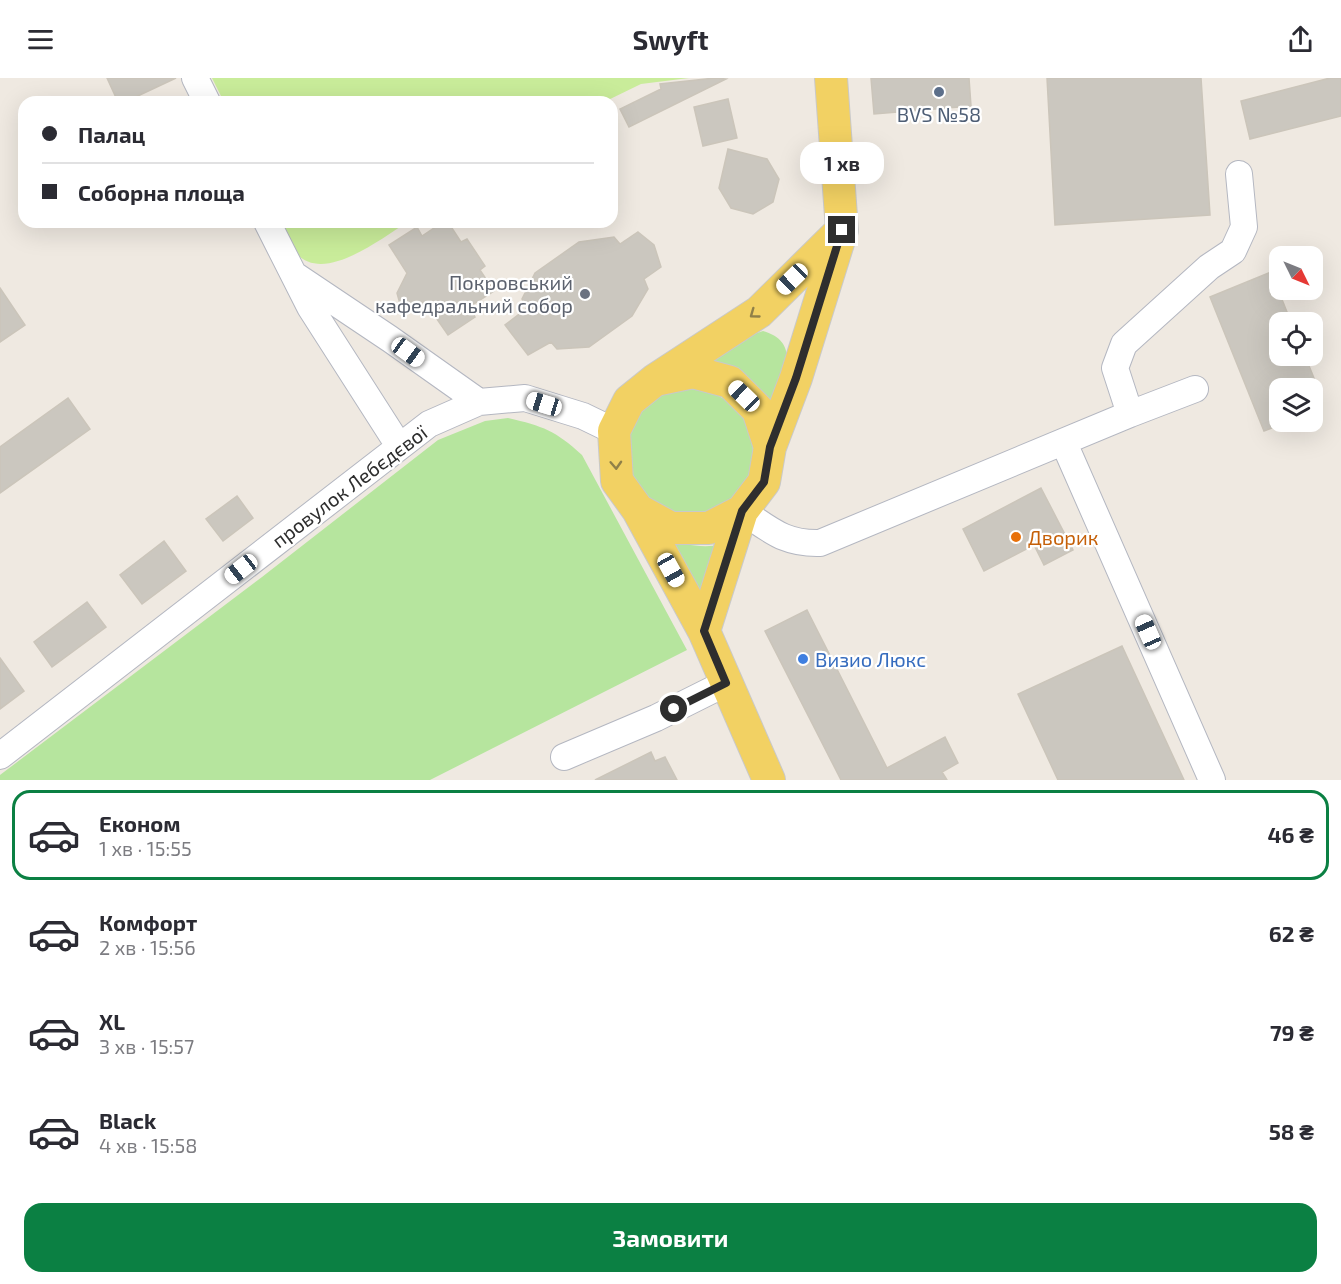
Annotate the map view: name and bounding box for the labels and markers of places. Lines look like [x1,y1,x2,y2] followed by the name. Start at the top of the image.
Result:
[932,85,946,99] marker: BVS №58
[897,102,981,126] place label: BVS №58
[375,270,573,317] place label: Покровський кафедральний собор
[578,287,592,301] marker: Покровський кафедральний собор
[1028,525,1099,549] place label: Дворик
[1009,530,1023,544] marker: Дворик
[815,647,926,671] place label: Визио Люкс
[796,652,810,666] marker: Визио Люкс

